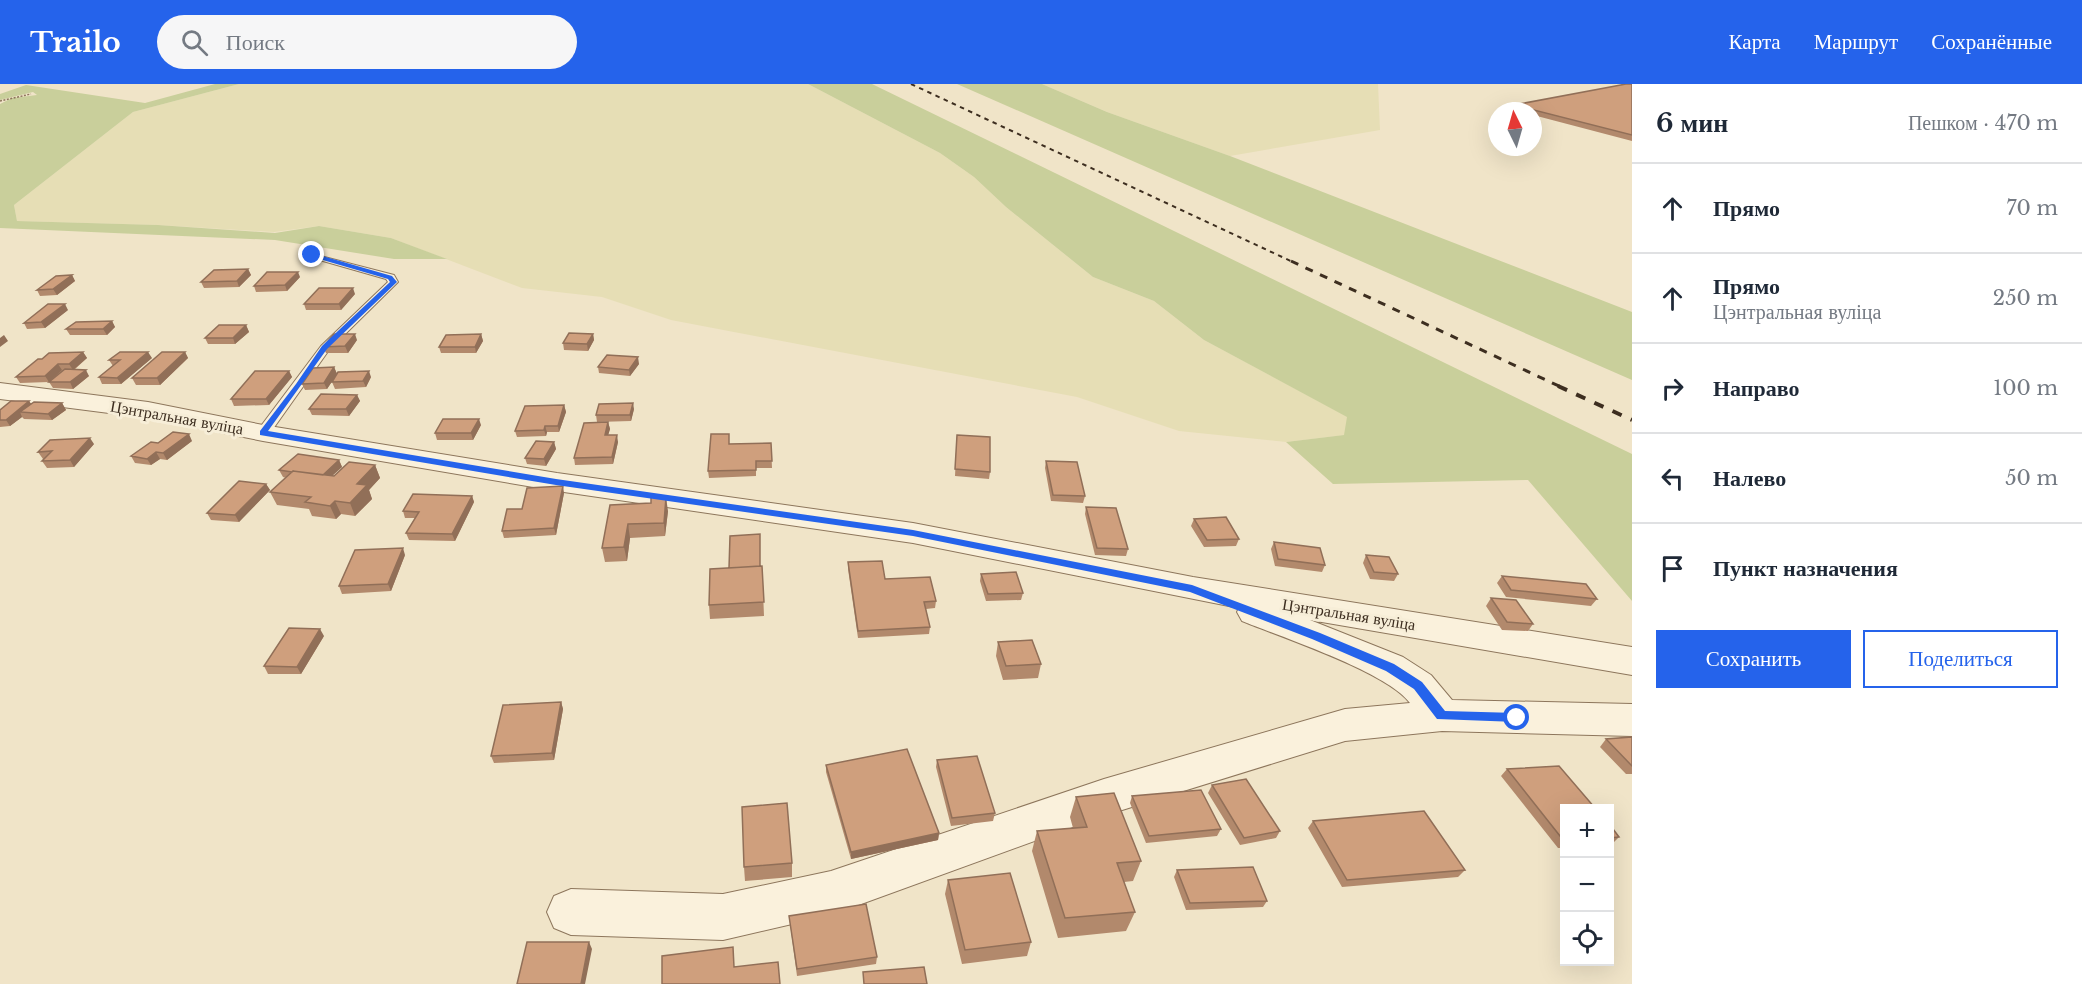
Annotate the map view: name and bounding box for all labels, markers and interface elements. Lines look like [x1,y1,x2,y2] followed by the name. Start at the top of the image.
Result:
[157,15,577,69] search box
[30,25,121,60] text: Trailo
[178,26,211,59] icon: search
[226,29,285,56] text: Поиск
[1729,29,1781,55] text: Карта
[1814,29,1898,55] text: Маршрут
[1931,29,2052,55] text: Сохранённые
[1488,102,1542,156] north arrow
[1656,107,1728,139] text: 6 мин
[1908,111,2058,135] text: Пешком · 470 m
[1656,192,1689,225] icon: ahead
[1713,195,1780,222] text: Прямо
[2006,196,2058,220] text: 70 m
[298,241,324,267] route end
[1713,273,1780,300] text: Прямо
[1656,282,1689,315] icon: ahead
[1993,286,2058,310] text: 250 m
[1713,300,1881,324] text: Цэнтральная вуліца
[1656,372,1689,405] icon: right
[1713,375,1799,402] text: Направо
[1993,376,2058,400] text: 100 m
[109,395,245,439] street label: Цэнтральная вуліца
[1656,462,1689,495] icon: left
[1713,465,1786,492] text: Налево
[2005,466,2058,490] text: 50 m
[1656,552,1689,585] icon: arrive
[1713,555,1898,582] text: Пункт назначения
[1281,594,1417,634] street label: Цэнтральная вуліца
[1656,630,1851,688] button: Сохранить
[1863,630,2058,688] button: Поделиться
[1503,704,1529,730] route start
[1560,804,1614,966] map controls
[1560,804,1614,858] button: +
[1560,858,1614,912] button: −
[1560,912,1614,966] button: locate

